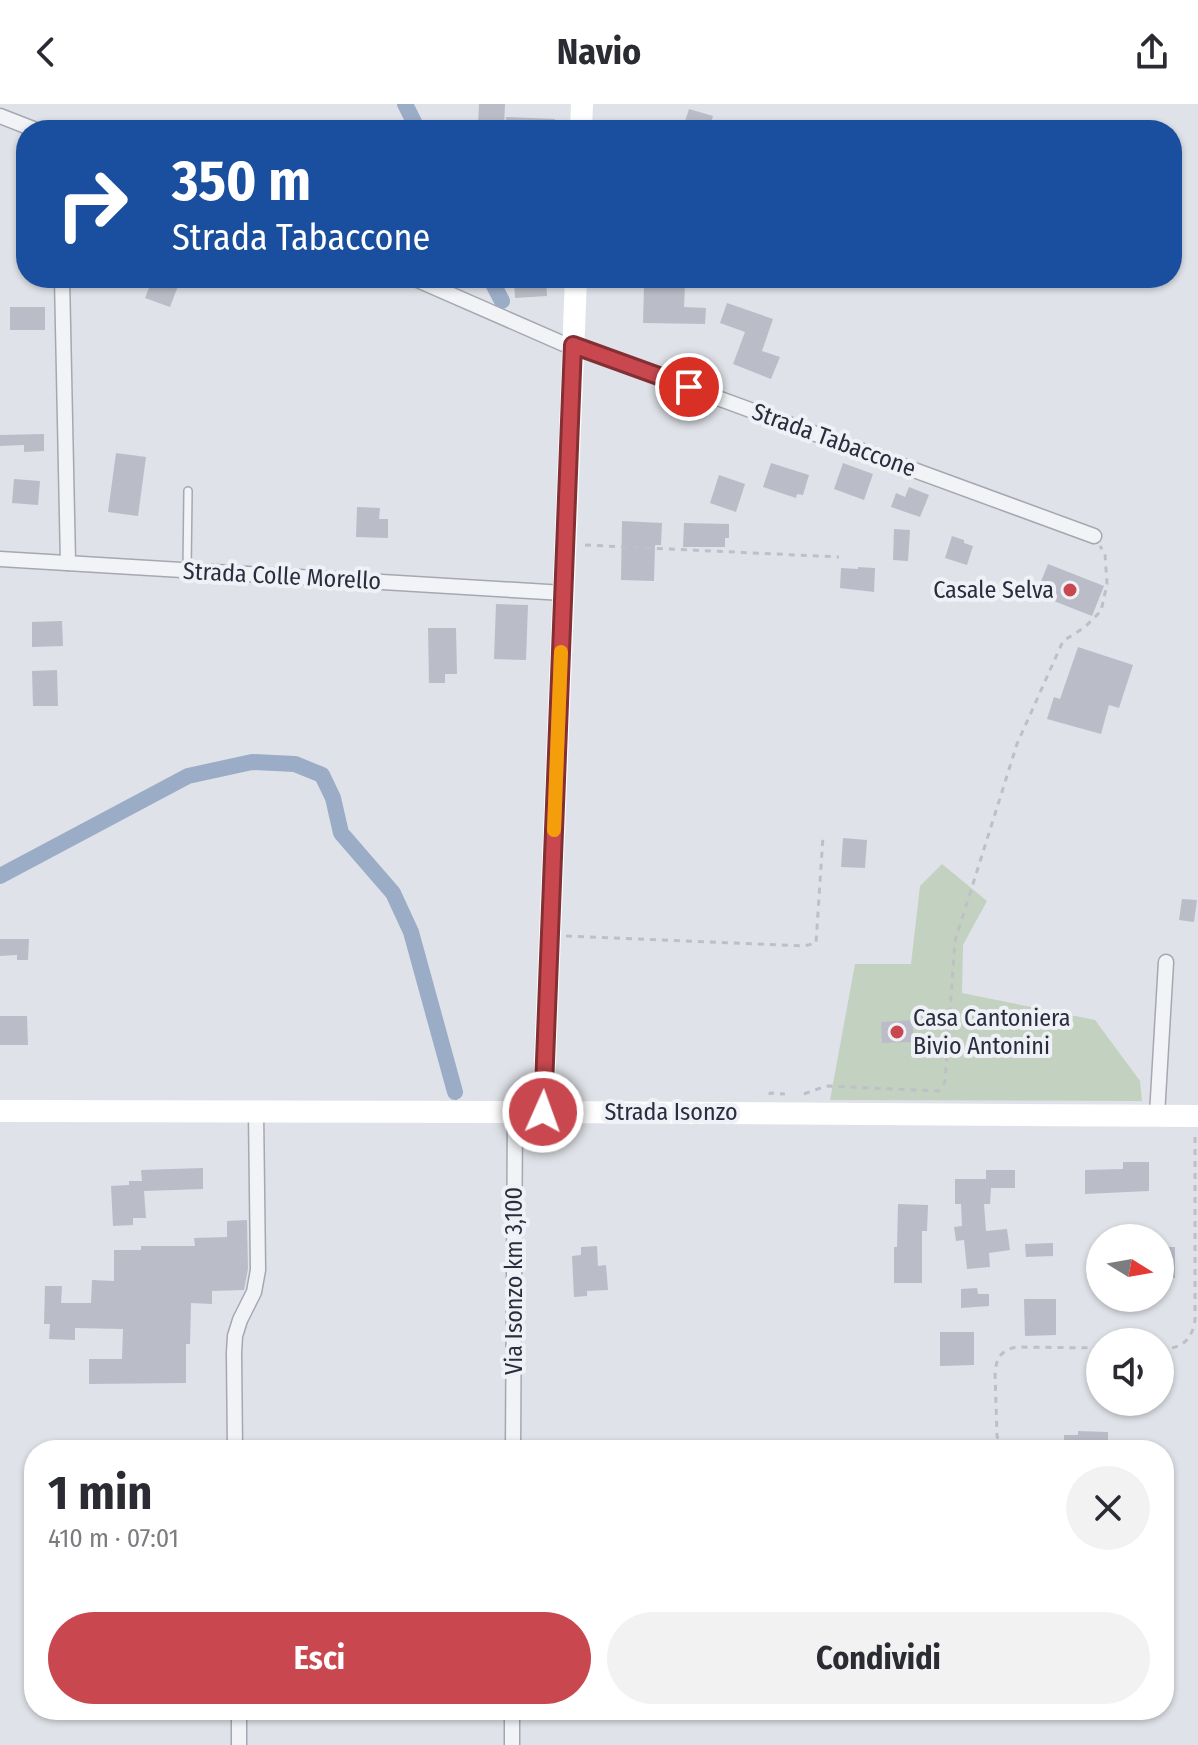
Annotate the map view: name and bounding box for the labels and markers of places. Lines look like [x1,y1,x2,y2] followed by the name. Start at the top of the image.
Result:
[655,353,723,421] pin
[933,576,1054,604] place label: Casale Selva
[1061,581,1079,599] marker: Casale Selva
[913,1004,1070,1060] place label: Casa Cantoniera Bivio Antonini
[888,1023,906,1041] marker: Casa Cantoniera Bivio Antonini

